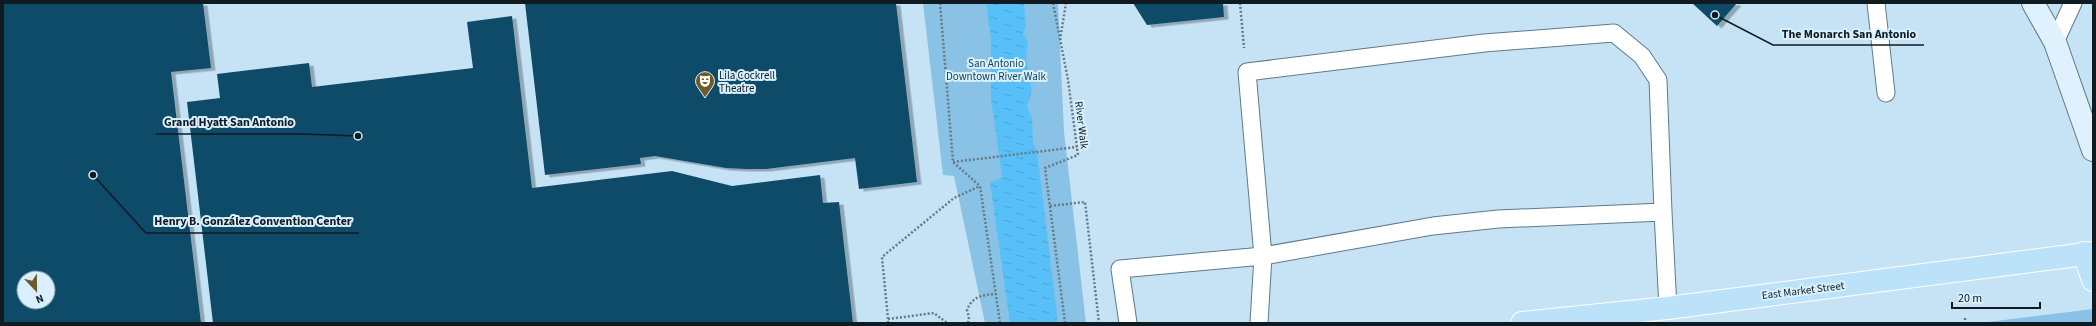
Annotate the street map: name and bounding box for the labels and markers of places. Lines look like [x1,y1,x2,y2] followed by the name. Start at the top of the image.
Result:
[1773,21,1924,45] callout: The Monarch San Antonio
[719,68,775,96] place label: Lila Cockrell Theatre
[694,70,716,98] theatre icon: Lila Cockrell Theatre
[156,110,302,134] callout: Grand Hyatt San Antonio
[146,209,359,233] callout: Henry B. González Convention Center

